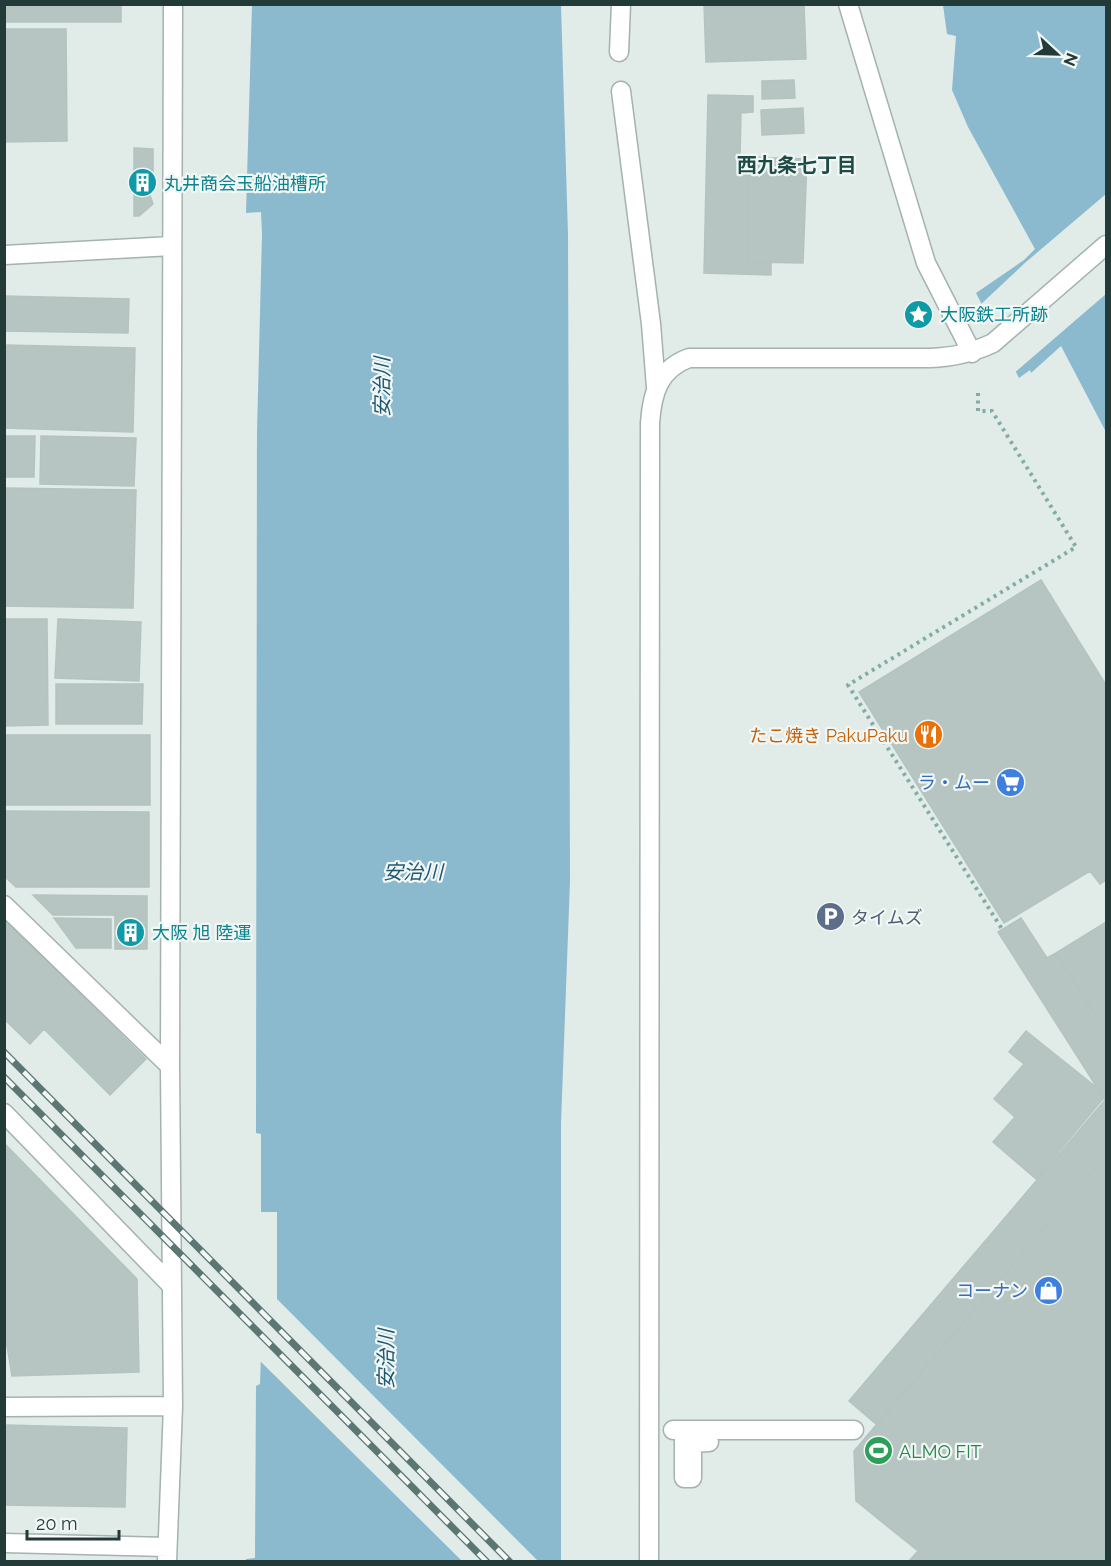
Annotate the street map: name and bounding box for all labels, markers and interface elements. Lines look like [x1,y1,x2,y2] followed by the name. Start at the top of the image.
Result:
[1027,24,1087,84] north arrow
[1059,50,1082,69] text: N
[737,153,857,177] district label: 西九条七丁目
[127,167,159,199] building icon: 丸井商会玉船油槽所
[164,173,326,194] place label: 丸井商会玉船油槽所
[903,298,935,330] place icon: 大阪鉄工所跡
[940,304,1048,325] place label: 大阪鉄工所跡
[370,355,394,417] water label: 安治川
[913,719,945,751] restaurant icon: たこ焼き PakuPaku
[749,725,908,746] place label: たこ焼き PakuPaku
[995,766,1027,798] supermarket icon: ラ・ムー
[918,772,990,793] place label: ラ・ムー
[383,860,445,884] water label: 安治川
[814,901,846,933] parking icon: タイムズ
[851,907,923,928] place label: タイムズ
[115,916,147,948] building icon: 大阪 旭 陸運
[152,922,251,943] place label: 大阪 旭 陸運
[1033,1274,1065,1306] shop icon: コーナン
[956,1280,1028,1301] place label: コーナン
[374,1327,398,1389] water label: 安治川
[862,1435,894,1467] sports icon: ALMO FIT
[899,1441,982,1462] place label: ALMO FIT
[27,1503,118,1541] scale bar
[36,1513,78,1534] text: 20 m

